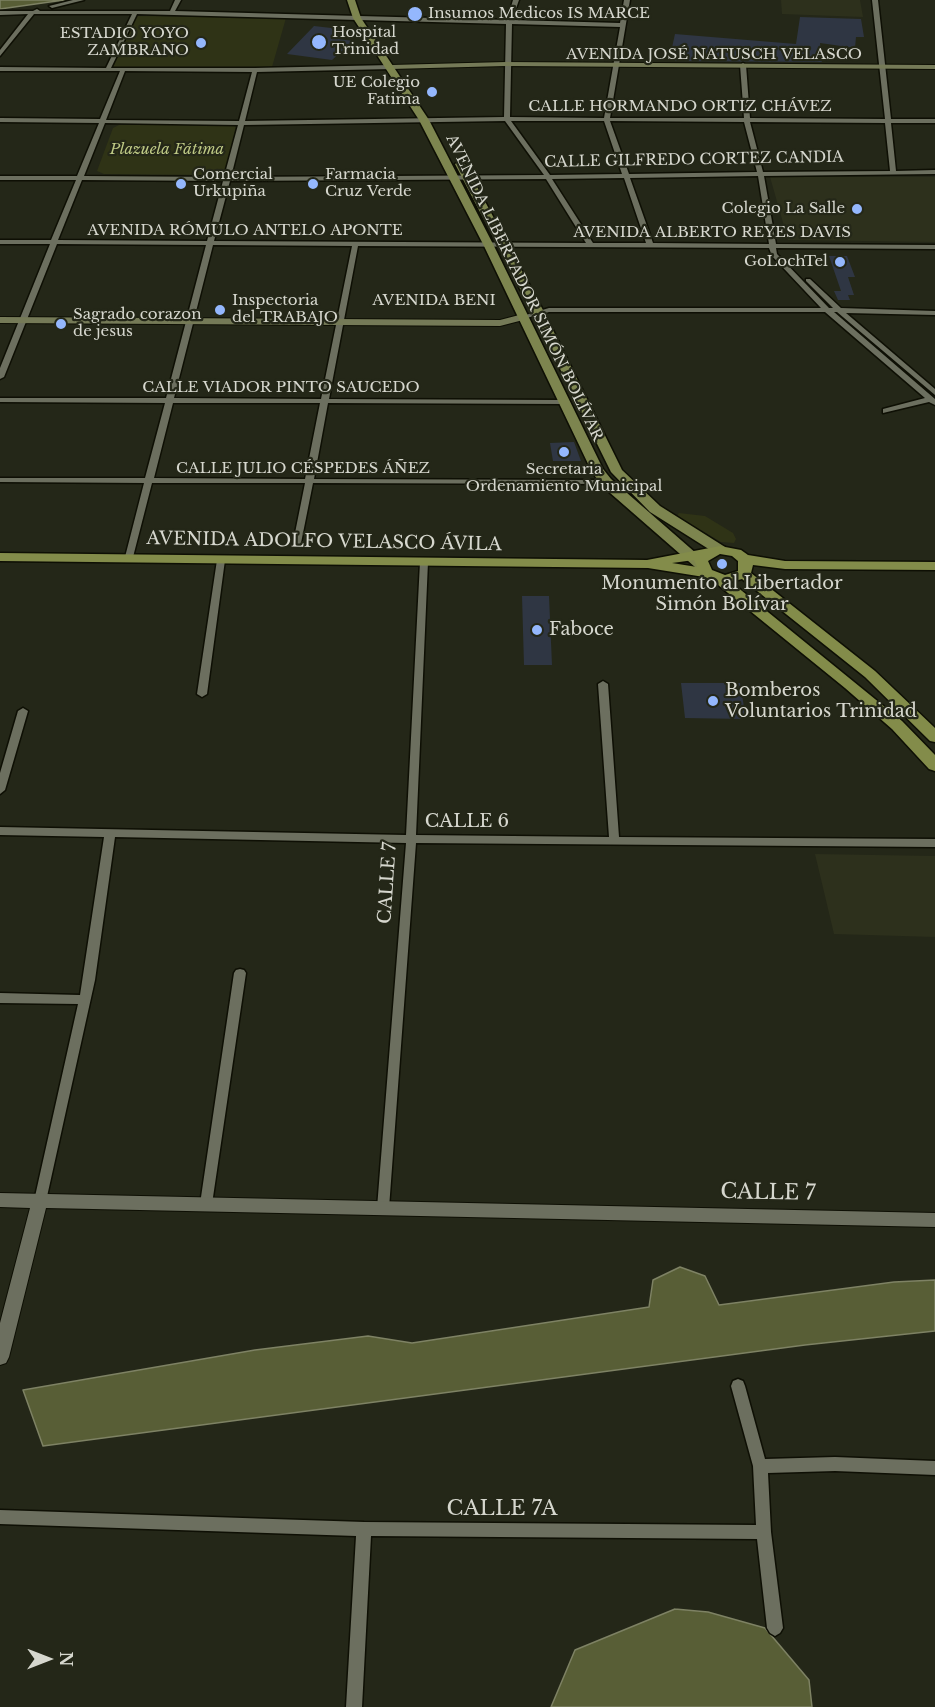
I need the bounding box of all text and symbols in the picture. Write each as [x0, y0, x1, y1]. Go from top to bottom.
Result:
marker: Insumos Medicos IS MARCE [406, 5, 424, 23]
place label: Insumos Medicos IS MARCE [428, 5, 650, 23]
place label: Hospital Trinidad [332, 24, 399, 59]
place label: ESTADIO YOYO ZAMBRANO [60, 25, 189, 60]
marker: Hospital Trinidad [310, 33, 328, 51]
marker: ESTADIO YOYO ZAMBRANO [194, 36, 208, 50]
street label: AVENIDA JOSÉ NATUSCH VELASCO [566, 46, 862, 64]
place label: UE Colegio Fatima [333, 74, 420, 109]
marker: UE Colegio Fatima [425, 85, 439, 99]
street label: CALLE HORMANDO ORTIZ CHÁVEZ [528, 98, 832, 116]
street label: AVENIDA LIBERTADOR SIMÓN BOLÍVAR [442, 132, 606, 444]
park label: Plazuela Fátima [110, 141, 224, 159]
street label: CALLE GILFREDO CORTEZ CANDIA [544, 148, 844, 172]
place label: Comercial Urkupiña [193, 166, 273, 201]
place label: Farmacia Cruz Verde [325, 166, 412, 201]
marker: Comercial Urkupiña [174, 177, 188, 191]
marker: Farmacia Cruz Verde [306, 177, 320, 191]
place label: Colegio La Salle [722, 200, 845, 218]
marker: Colegio La Salle [850, 202, 864, 216]
street label: AVENIDA RÓMULO ANTELO APONTE [87, 222, 403, 240]
street label: AVENIDA ALBERTO REYES DAVIS [573, 224, 851, 242]
place label: GoLochTel [744, 253, 828, 271]
marker: GoLochTel [833, 255, 847, 269]
place label: Inspectoria del TRABAJO [232, 292, 338, 327]
street label: AVENIDA BENI [372, 292, 496, 310]
marker: Inspectoria del TRABAJO [213, 303, 227, 317]
place label: Sagrado corazon de jesus [73, 306, 201, 341]
marker: Sagrado corazon de jesus [54, 317, 68, 331]
street label: CALLE VIADOR PINTO SAUCEDO [142, 379, 420, 397]
marker: Secretaria Ordenamiento Municipal [557, 445, 571, 459]
street label: CALLE JULIO CÉSPEDES ÁÑEZ [176, 460, 430, 478]
place label: Secretaria Ordenamiento Municipal [466, 461, 662, 496]
street label: AVENIDA ADOLFO VELASCO ÁVILA [146, 528, 502, 556]
marker: Monumento al Libertador Simón Bolívar [715, 557, 729, 571]
place label: Monumento al Libertador Simón Bolívar [601, 573, 843, 616]
place label: Faboce [549, 619, 614, 641]
marker: Faboce [530, 623, 544, 637]
place label: Bomberos Voluntarios Trinidad [725, 680, 917, 722]
marker: Bomberos Voluntarios Trinidad [706, 694, 720, 708]
street label: CALLE 6 [425, 811, 509, 833]
street label: CALLE 7 [374, 841, 402, 925]
street label: CALLE 7 [720, 1180, 816, 1206]
street label: CALLE 7A [447, 1496, 557, 1522]
north arrow [18, 1629, 78, 1689]
text: N [56, 1651, 76, 1667]

